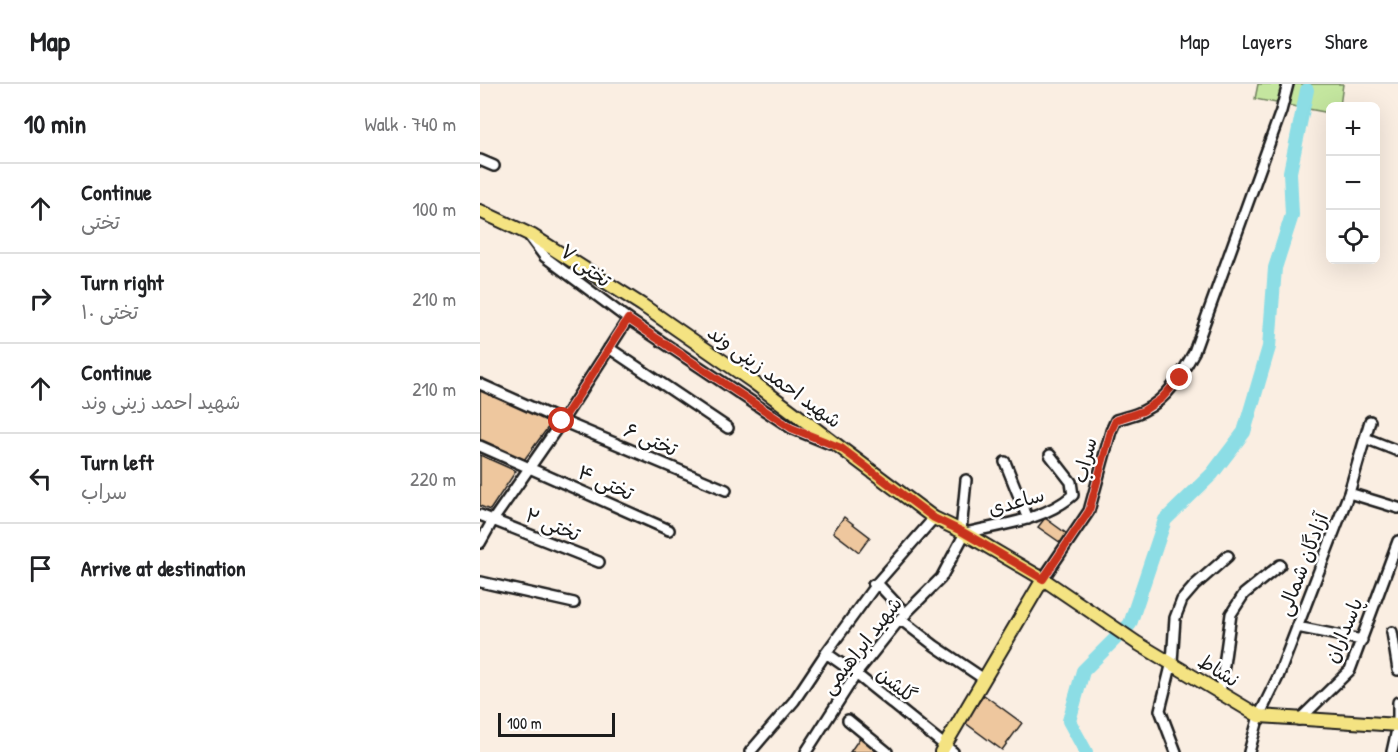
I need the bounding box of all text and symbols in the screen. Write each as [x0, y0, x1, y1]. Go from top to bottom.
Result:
text: Map [30, 22, 70, 60]
text: Map [1180, 27, 1209, 56]
text: Layers [1242, 27, 1292, 56]
text: Share [1325, 27, 1368, 56]
map controls [1326, 102, 1380, 264]
button: + [1326, 102, 1380, 156]
text: 10 min [24, 106, 86, 141]
text: Walk · 740 m [364, 110, 456, 137]
button: − [1326, 156, 1380, 210]
text: Continue [81, 177, 152, 207]
icon: ahead [24, 192, 57, 225]
text: 100 m [413, 195, 456, 222]
text: تختی [81, 208, 120, 235]
button: locate [1326, 210, 1380, 264]
street label: تختی ۷ [555, 237, 617, 293]
text: Turn right [81, 267, 164, 297]
icon: right [24, 282, 57, 315]
text: 210 m [412, 285, 456, 312]
text: تختی ۱۰ [81, 298, 138, 325]
street label: شهید احمد زینی وند [703, 318, 847, 434]
text: Continue [81, 357, 152, 387]
route end [1166, 364, 1192, 390]
icon: ahead [24, 372, 57, 405]
text: 210 m [412, 375, 456, 402]
text: شهید احمد زینی وند [81, 388, 240, 415]
route start [548, 407, 574, 433]
street label: تختی ۶ [620, 416, 682, 462]
street label: سراب [1065, 434, 1103, 486]
text: Turn left [81, 447, 154, 477]
street label: تختی ۴ [574, 458, 638, 506]
icon: left [24, 462, 57, 495]
text: 220 m [410, 465, 456, 492]
text: سراب [81, 478, 127, 505]
street label: ساعدی [985, 480, 1047, 522]
street label: تختی ۲ [522, 501, 585, 547]
street label: آزادگان شمالی [1270, 508, 1334, 619]
icon: arrive [24, 552, 57, 585]
text: Arrive at destination [81, 553, 246, 583]
street label: شهید ابراهیمی [814, 591, 908, 699]
street label: پاسداران [1317, 593, 1369, 667]
street label: نشاط [1193, 647, 1245, 693]
street label: گلشن [871, 659, 923, 709]
scale bar [498, 710, 615, 738]
text: 100 m [507, 712, 542, 734]

